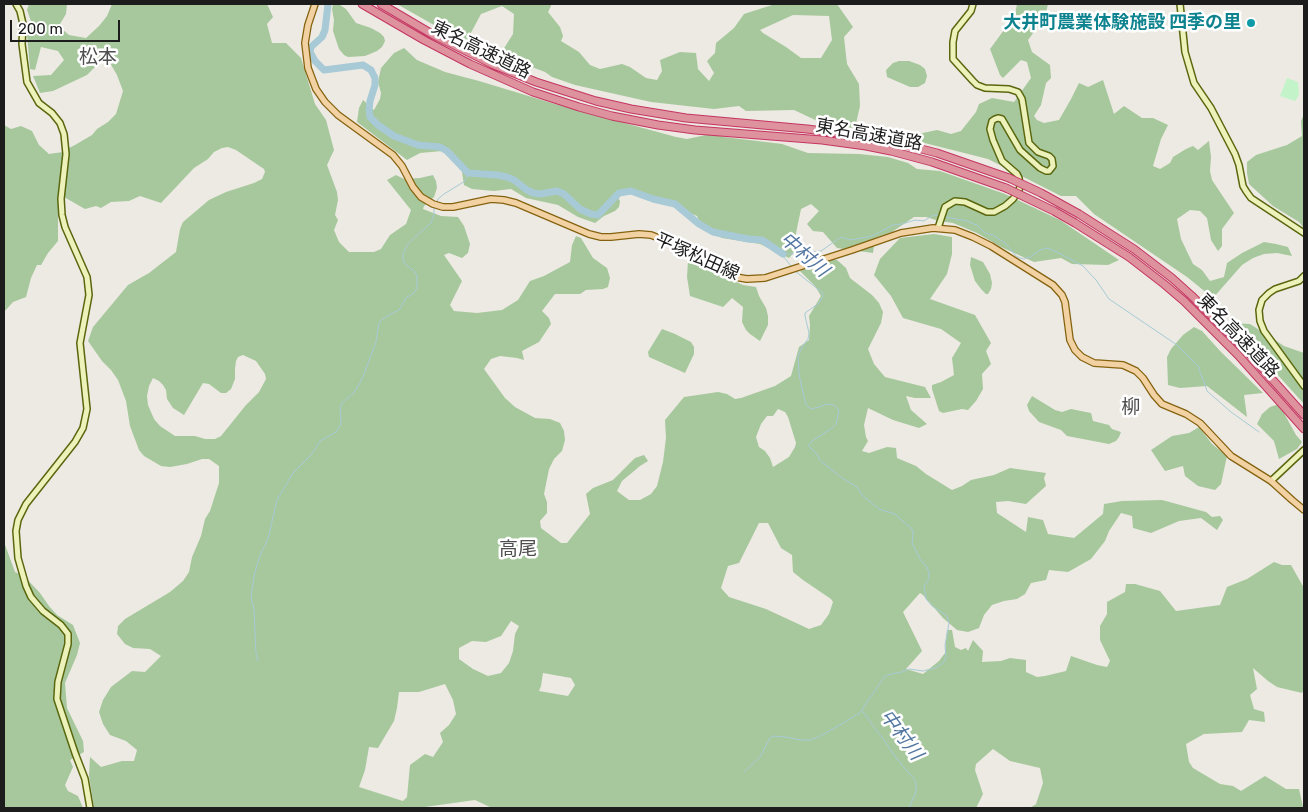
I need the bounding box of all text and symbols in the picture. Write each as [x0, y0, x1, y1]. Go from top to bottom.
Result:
scale bar [12, 10, 122, 42]
place label: 大井町農業体験施設 四季の里 [1003, 12, 1241, 34]
street label: 東名高速道路 [428, 17, 534, 83]
marker: 大井町農業体験施設 四季の里 [1245, 17, 1257, 29]
text: 200 m [18, 20, 63, 38]
district label: 松本 [79, 47, 117, 69]
street label: 東名高速道路 [814, 115, 924, 155]
water label: 中村川 [775, 228, 833, 282]
street label: 平塚松田線 [651, 229, 743, 285]
street label: 東名高速道路 [1193, 290, 1283, 382]
district label: 柳 [1122, 397, 1140, 419]
district label: 高尾 [499, 539, 537, 561]
water label: 中村川 [875, 705, 927, 765]

